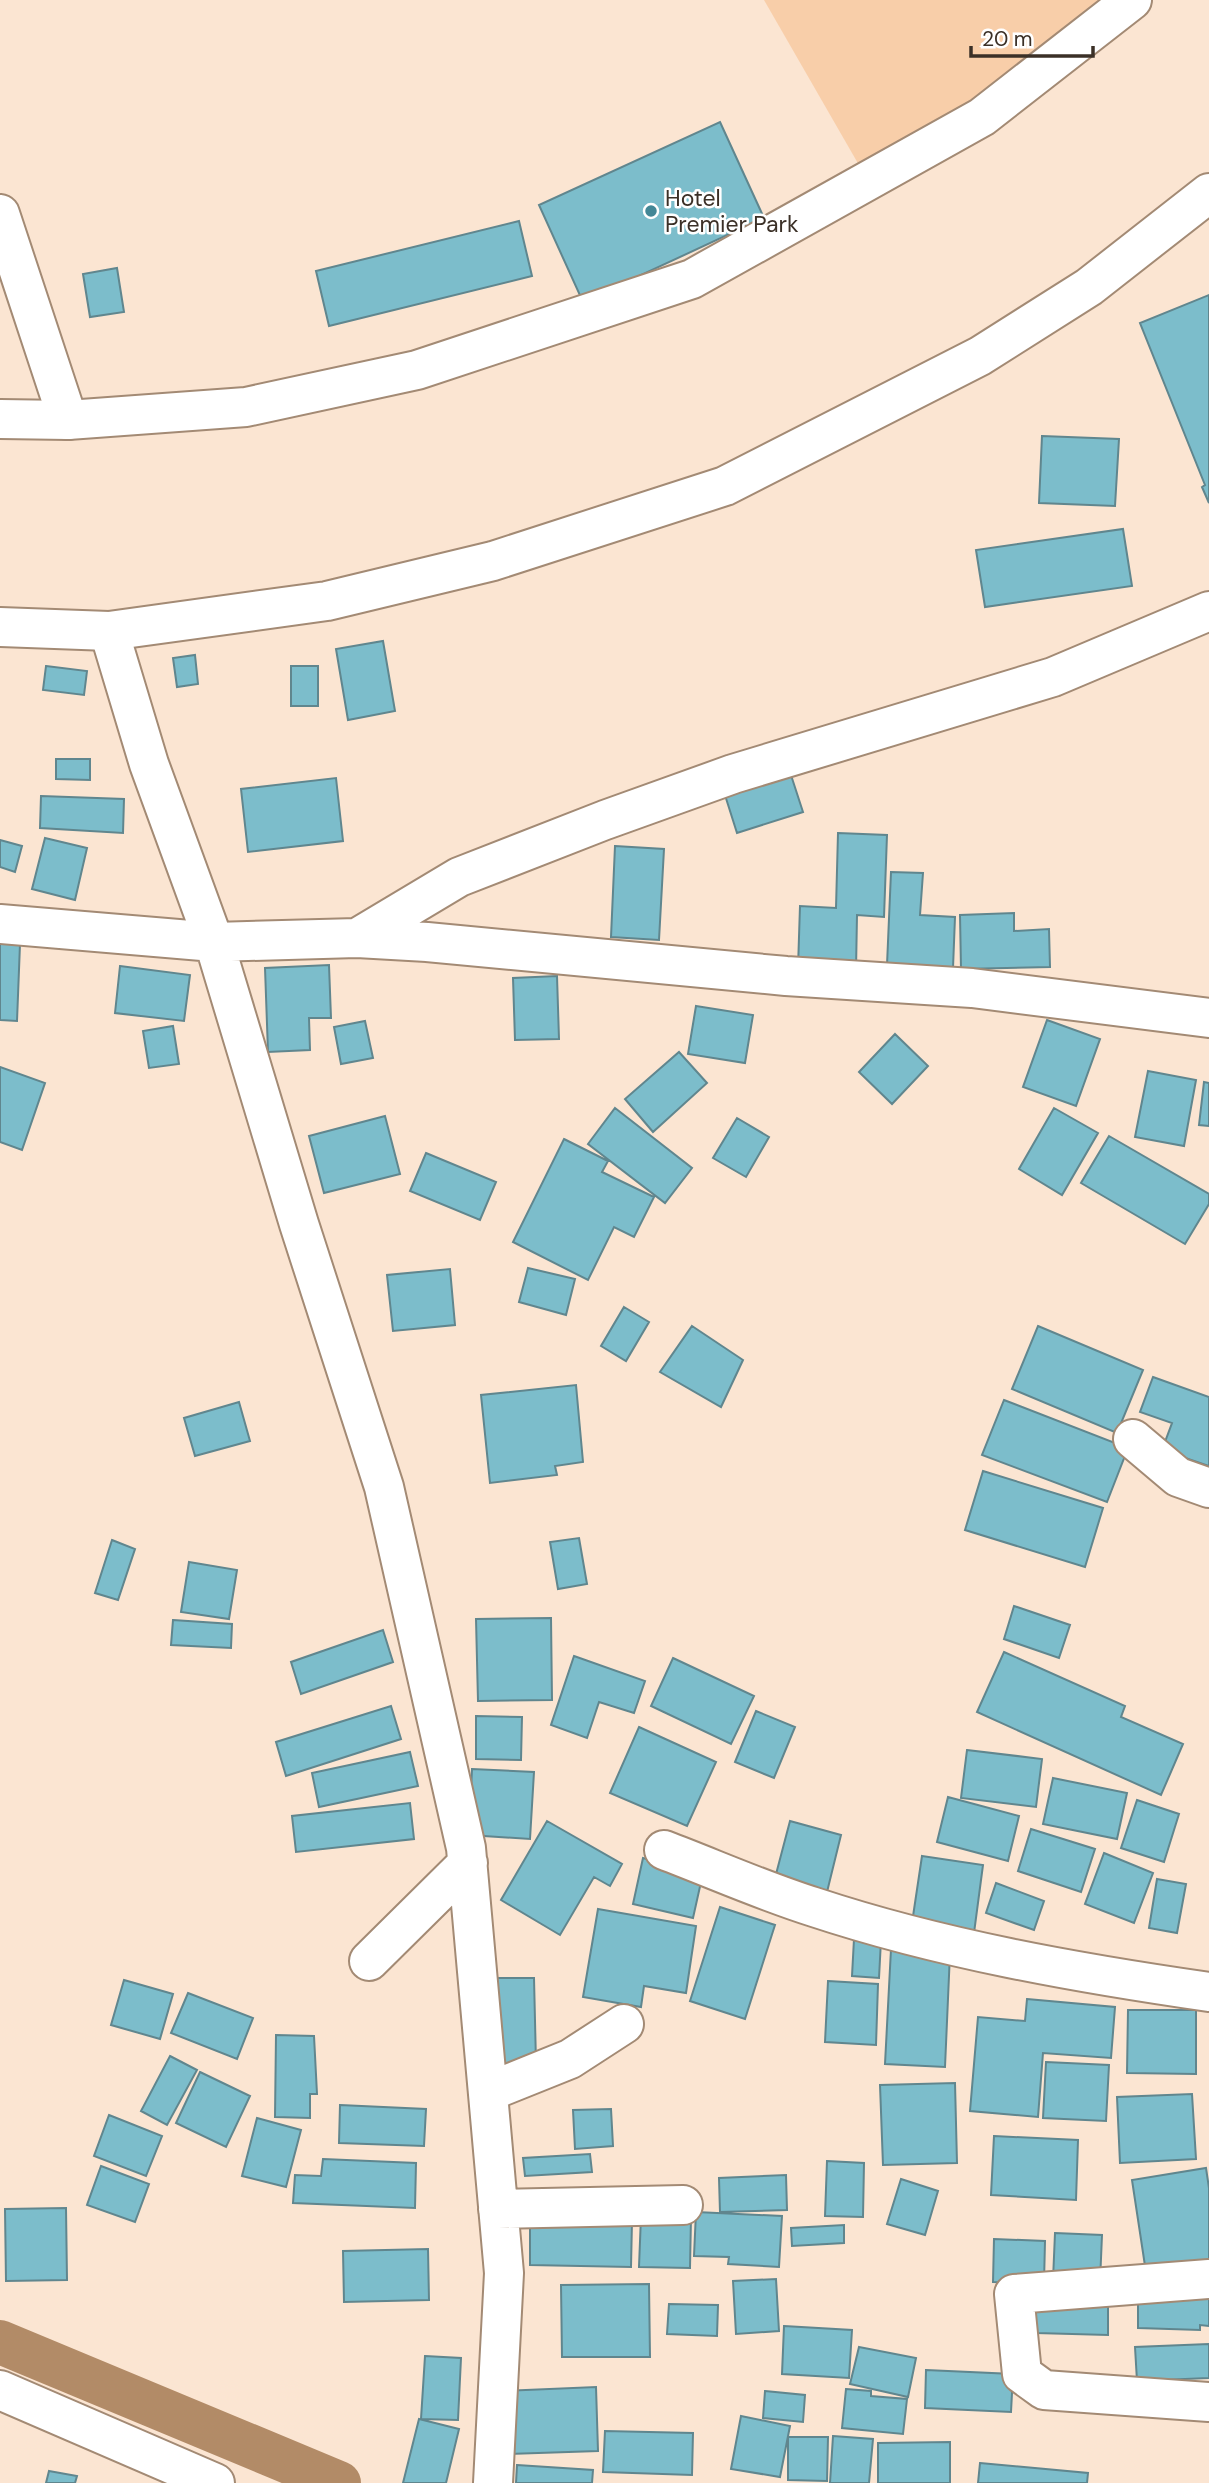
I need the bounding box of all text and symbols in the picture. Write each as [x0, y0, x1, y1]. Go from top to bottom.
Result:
scale bar [971, 14, 1094, 58]
text: 20 m [982, 25, 1033, 53]
place label: Hotel Premier Park [665, 183, 799, 239]
marker: Hotel Premier Park [643, 203, 659, 219]

